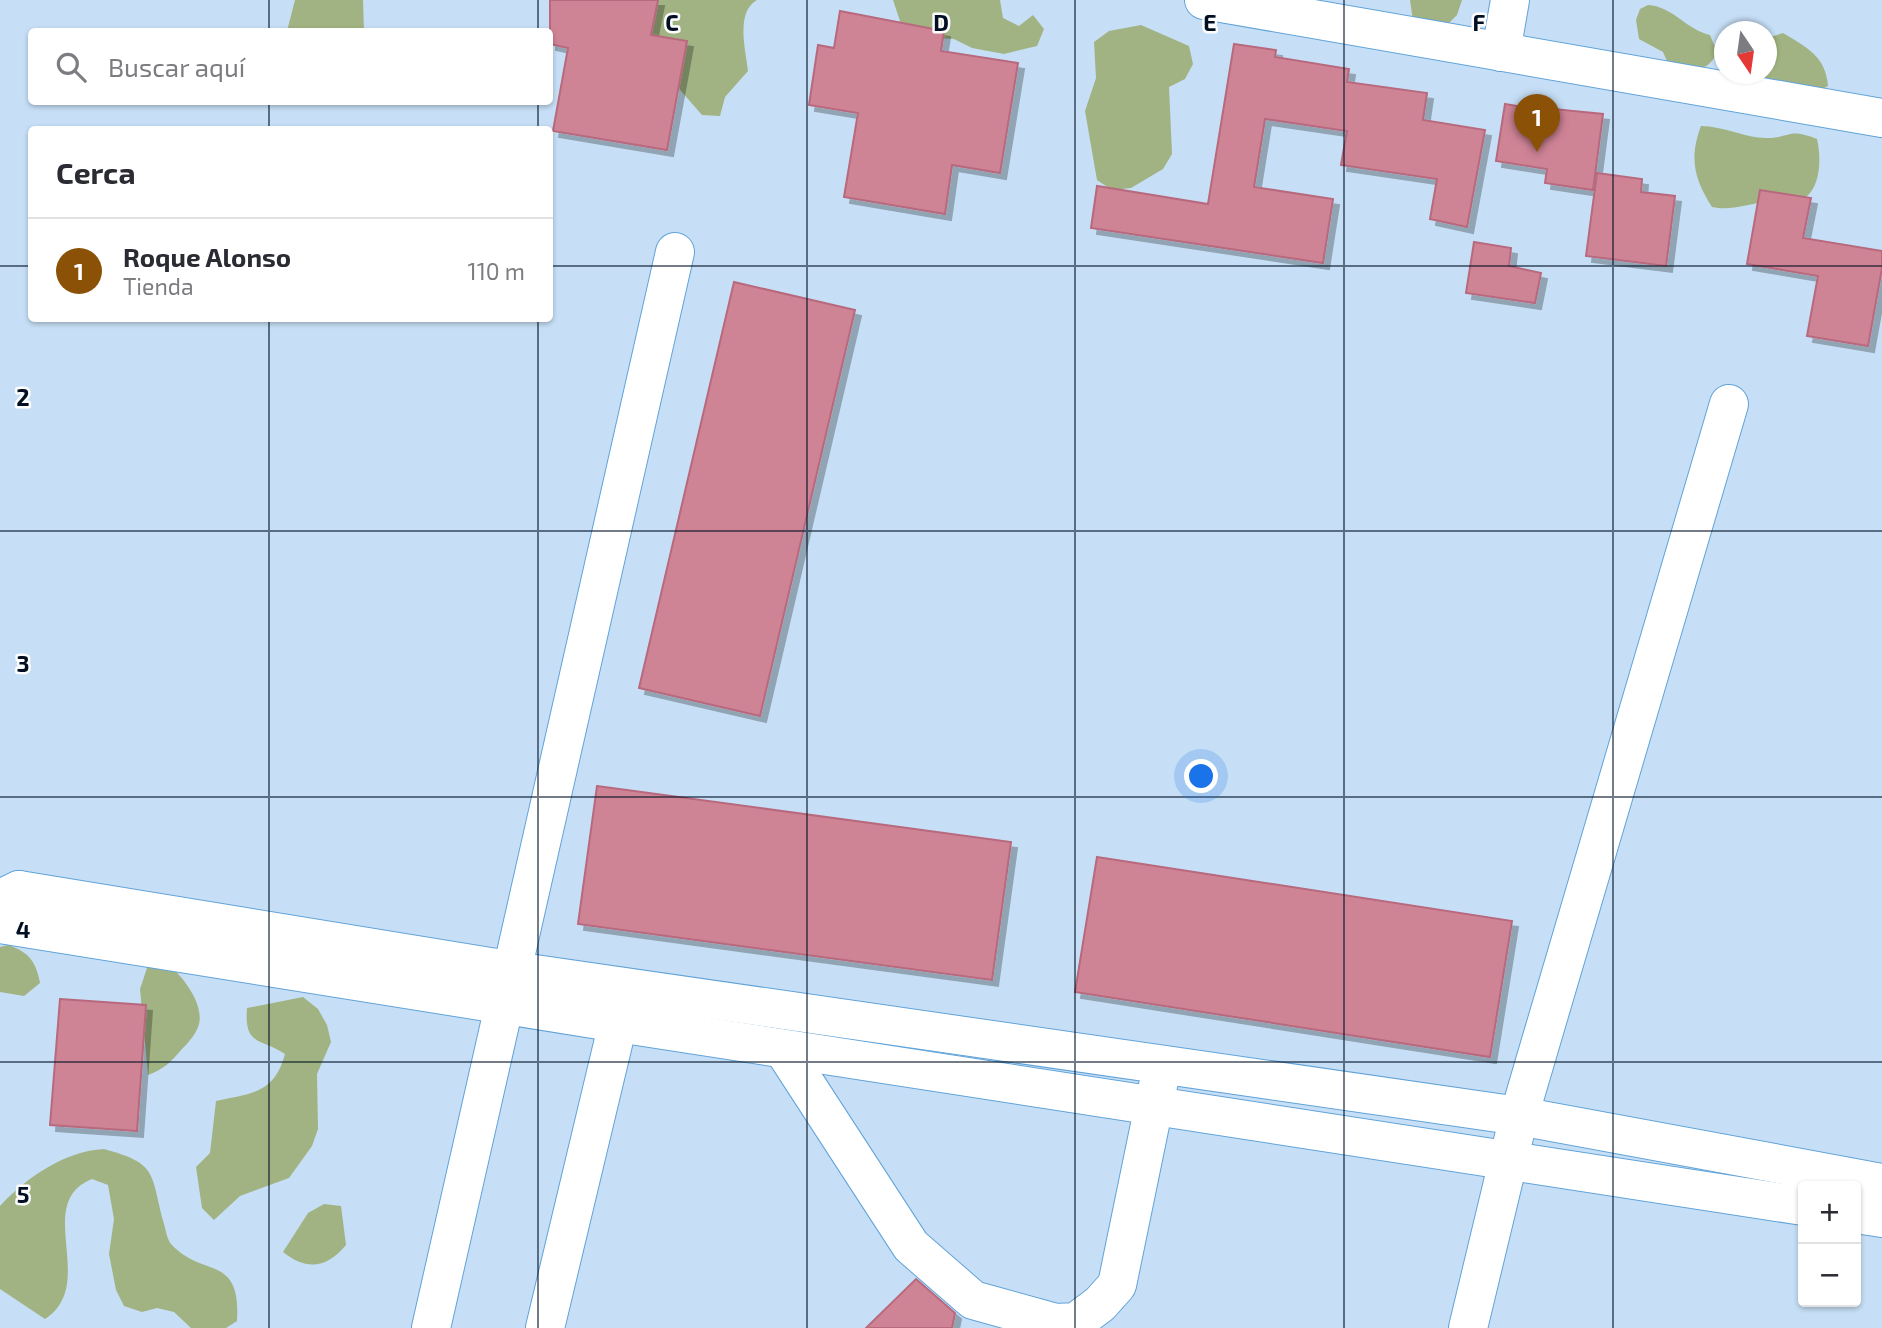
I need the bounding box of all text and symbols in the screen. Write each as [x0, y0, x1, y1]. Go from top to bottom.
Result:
text: C [665, 8, 679, 36]
text: D [933, 8, 949, 36]
text: E [1203, 8, 1217, 36]
text: F [1473, 8, 1486, 36]
north arrow [1714, 21, 1777, 84]
search box [28, 28, 553, 105]
icon: search [52, 48, 90, 86]
text: Buscar aquí [108, 51, 245, 82]
pin: 1 [1514, 94, 1560, 152]
text: Cerca [56, 154, 136, 190]
text: Roque Alonso [123, 241, 291, 272]
text: 1 [74, 257, 84, 285]
text: 110 m [468, 257, 525, 285]
text: Tienda [123, 272, 194, 300]
text: 2 [16, 383, 30, 411]
text: 3 [16, 649, 30, 677]
your location [1184, 759, 1218, 793]
text: 4 [16, 915, 30, 943]
text: 5 [17, 1180, 29, 1208]
map controls [1798, 1181, 1861, 1307]
button: + [1798, 1181, 1861, 1244]
button: − [1798, 1244, 1861, 1307]

